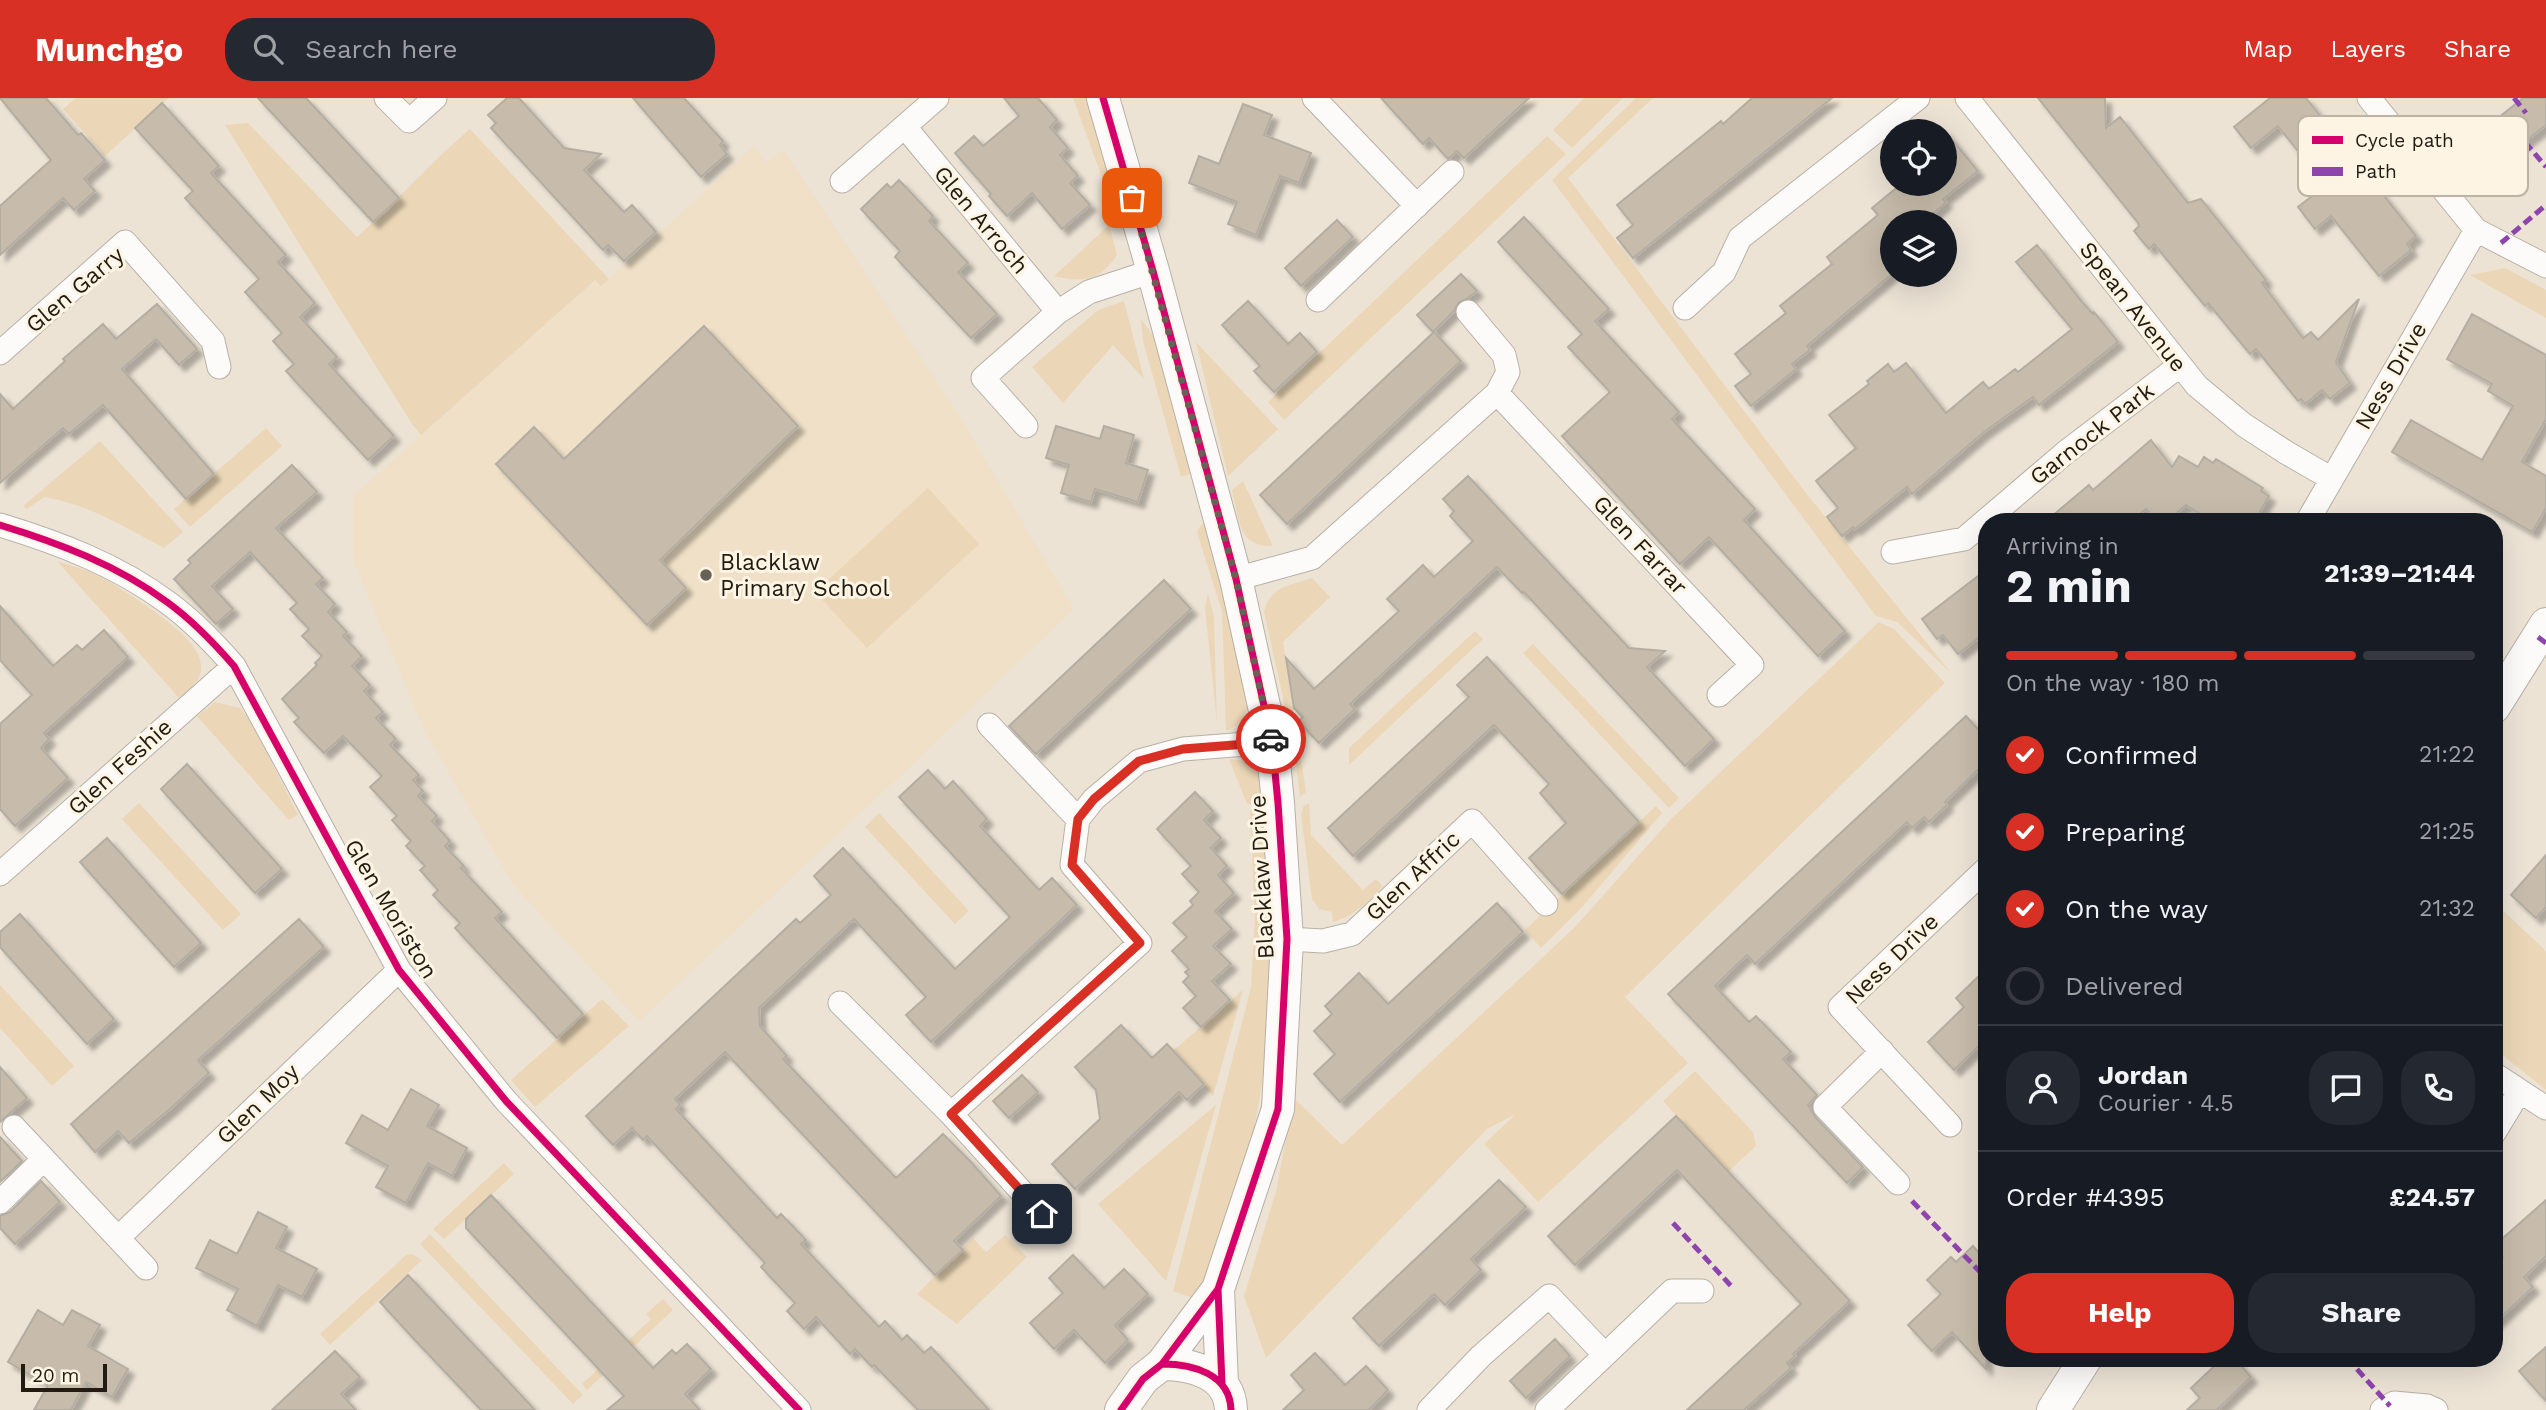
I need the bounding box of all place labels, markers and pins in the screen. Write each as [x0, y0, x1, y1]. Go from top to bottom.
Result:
pin [1102, 168, 1162, 228]
place label: Blacklaw Primary School [720, 549, 890, 602]
marker: Blacklaw Primary School [698, 567, 714, 583]
pin [1012, 1184, 1072, 1244]

